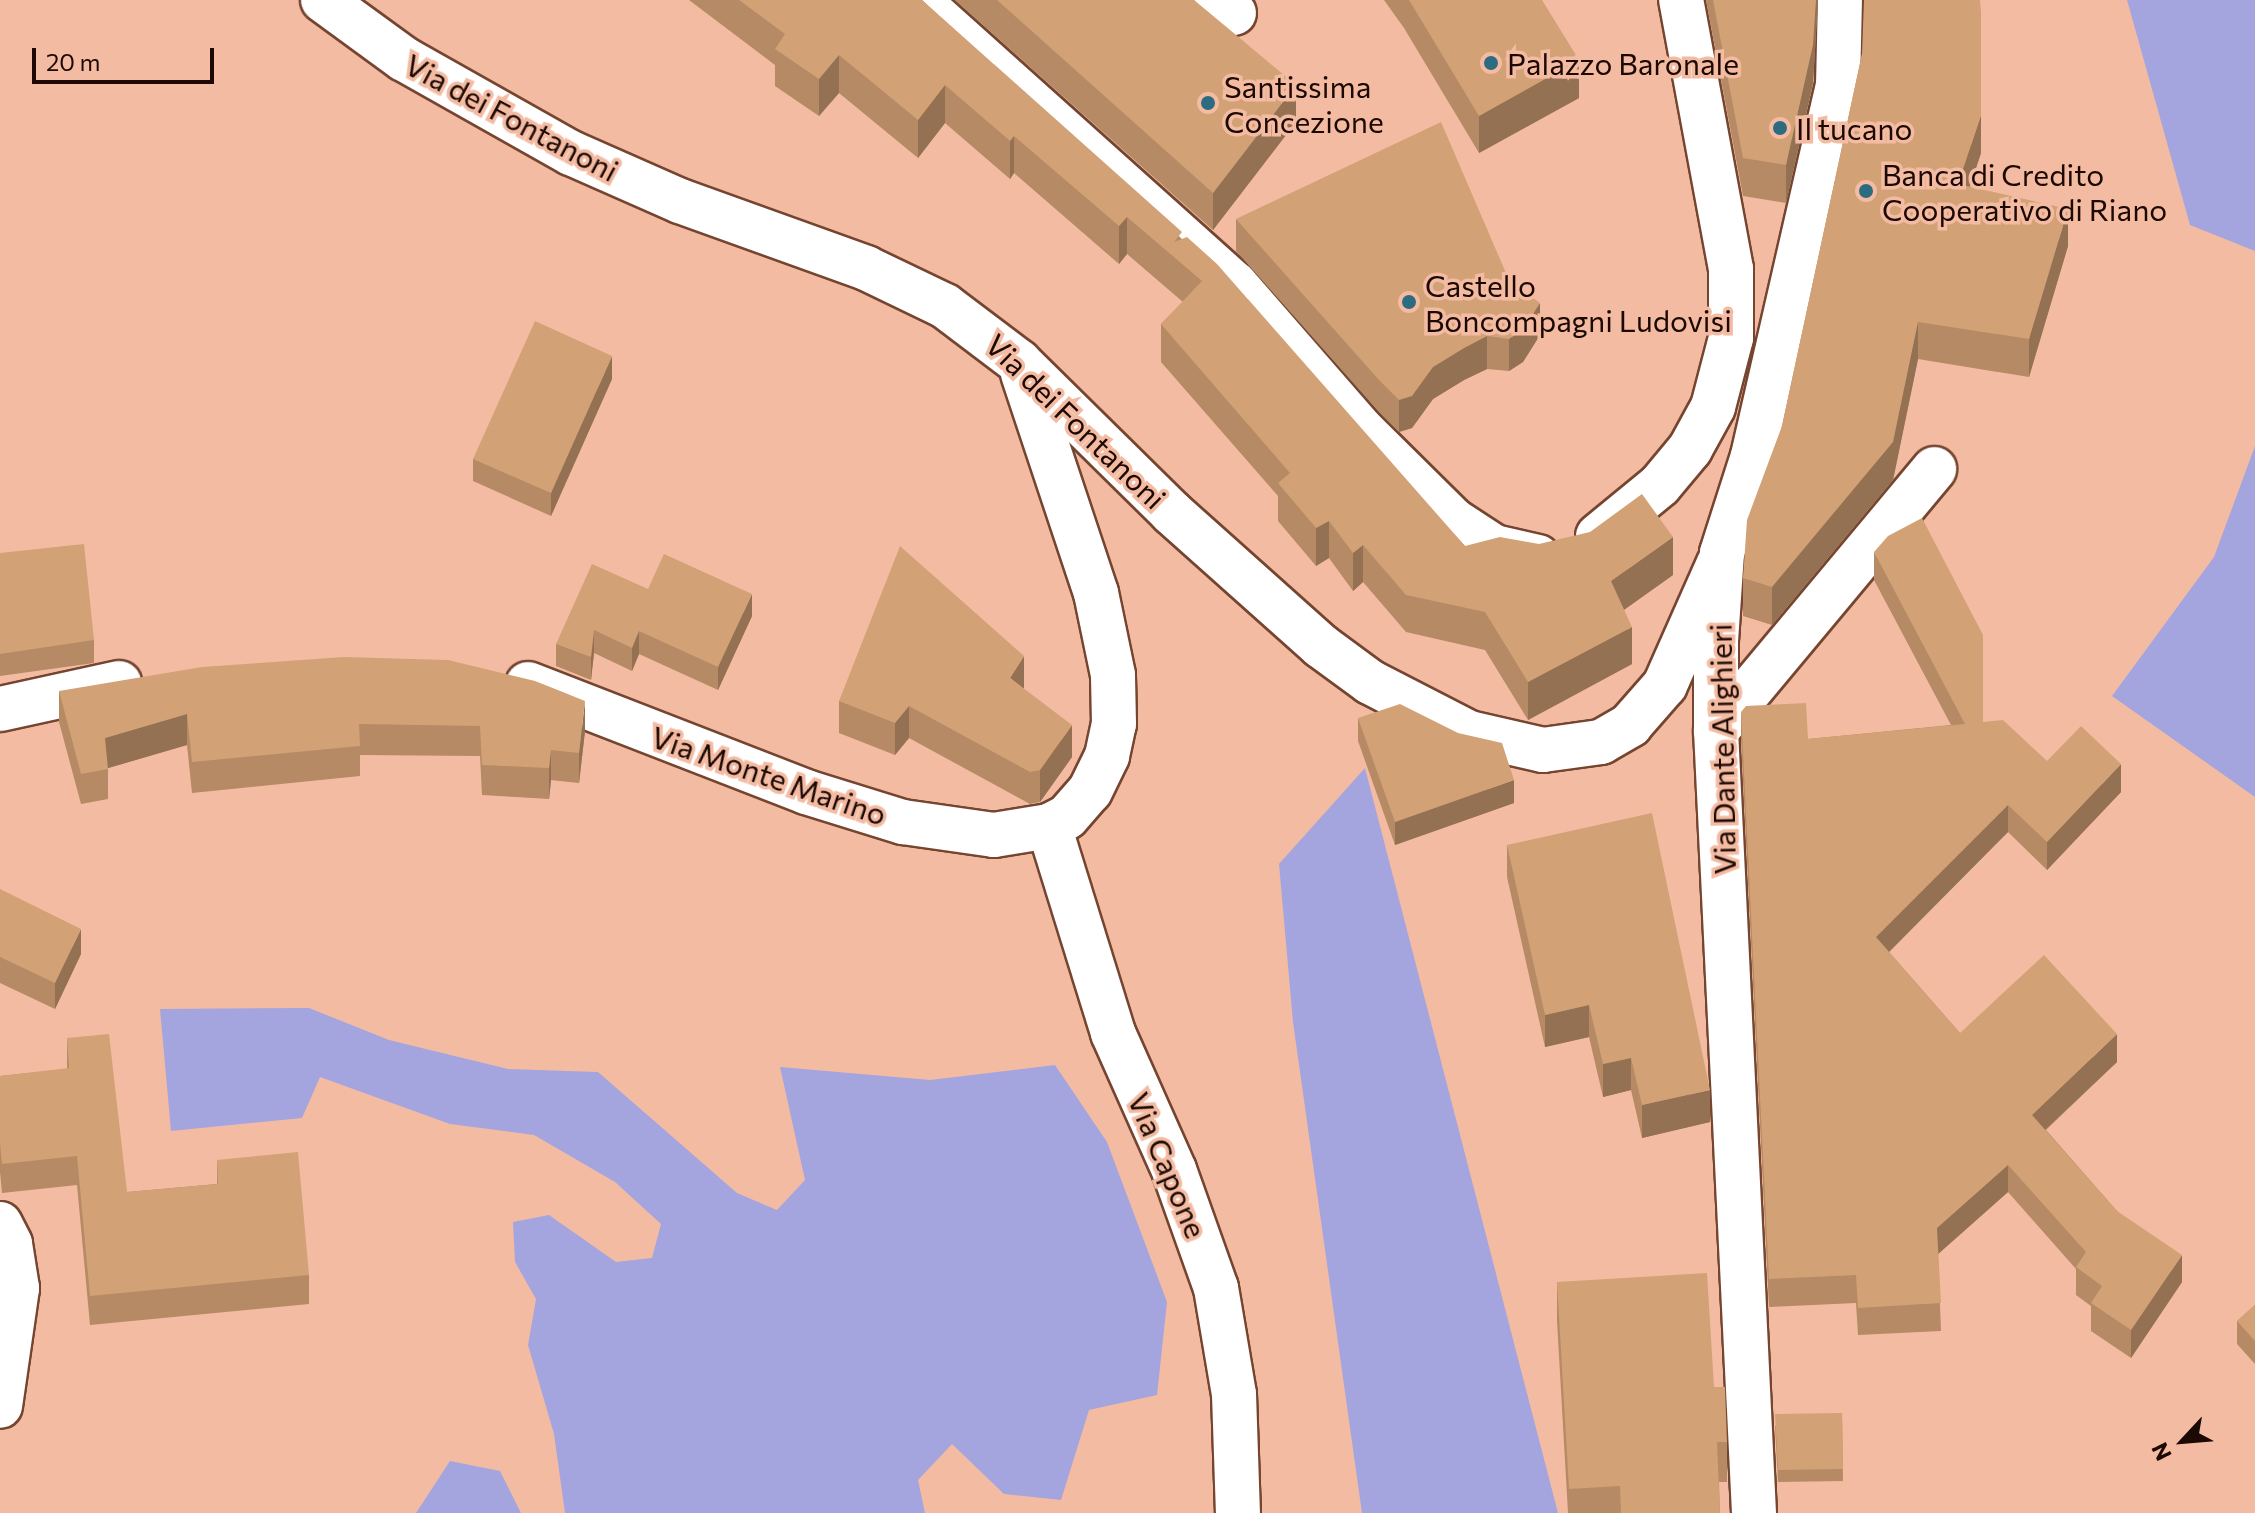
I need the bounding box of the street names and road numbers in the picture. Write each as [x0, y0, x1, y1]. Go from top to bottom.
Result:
street label: Via dei Fontanoni [399, 46, 625, 188]
street label: Via dei Fontanoni [979, 326, 1173, 516]
street label: Via Dante Alighieri [1702, 623, 1742, 875]
street label: Via Monte Marino [647, 718, 891, 832]
street label: Via Capone [1121, 1087, 1215, 1243]

